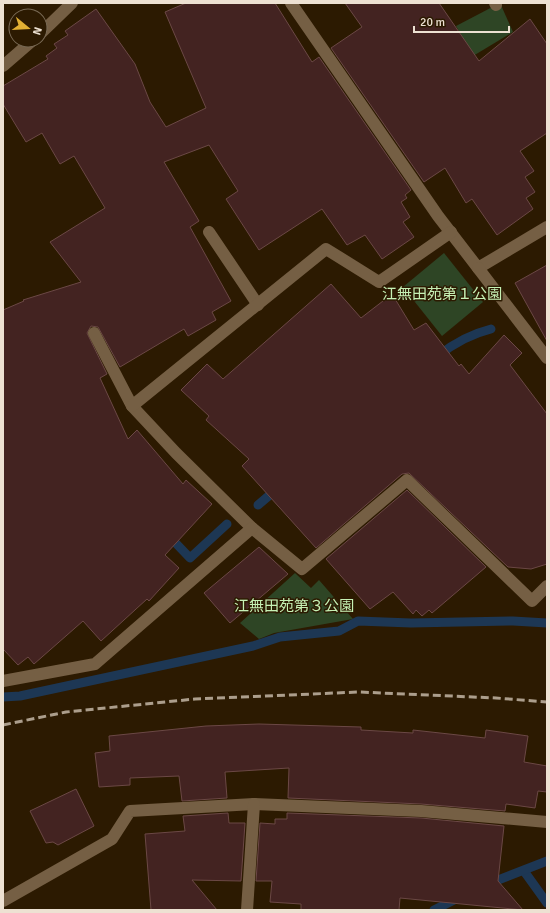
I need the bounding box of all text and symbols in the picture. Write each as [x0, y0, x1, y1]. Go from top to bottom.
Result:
north arrow [8, 8, 48, 48]
scale bar [414, 8, 509, 34]
text: 20 m [420, 15, 445, 30]
text: N [30, 25, 44, 37]
park label: 江無田苑第１公園 [382, 285, 502, 303]
park label: 江無田苑第３公園 [234, 597, 354, 615]

